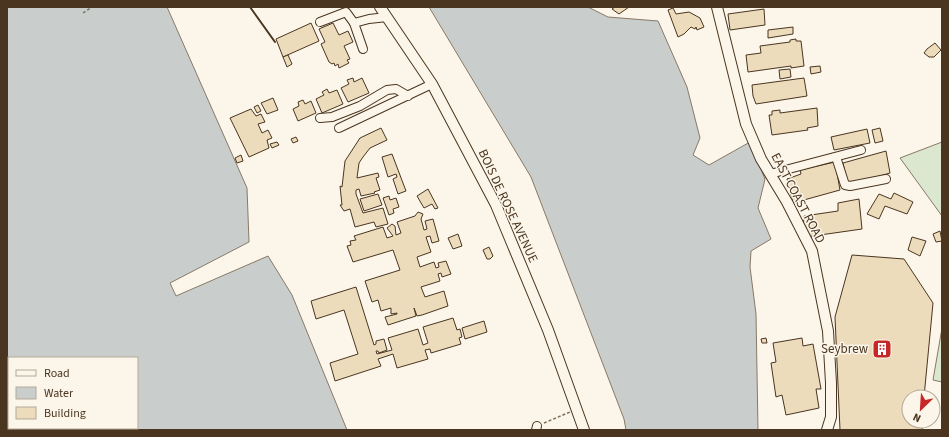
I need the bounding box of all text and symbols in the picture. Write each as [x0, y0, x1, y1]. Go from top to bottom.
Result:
street label: BOIS DE ROSE AVENUE [474, 146, 542, 266]
street label: EAST COAST ROAD [767, 150, 829, 246]
building icon: Seybrew [871, 338, 893, 360]
place label: Seybrew [821, 340, 869, 358]
legend [8, 357, 138, 429]
text: Road [44, 365, 70, 382]
text: Water [44, 385, 74, 402]
north arrow [901, 389, 941, 429]
text: Building [44, 405, 86, 422]
text: N [910, 409, 923, 426]

